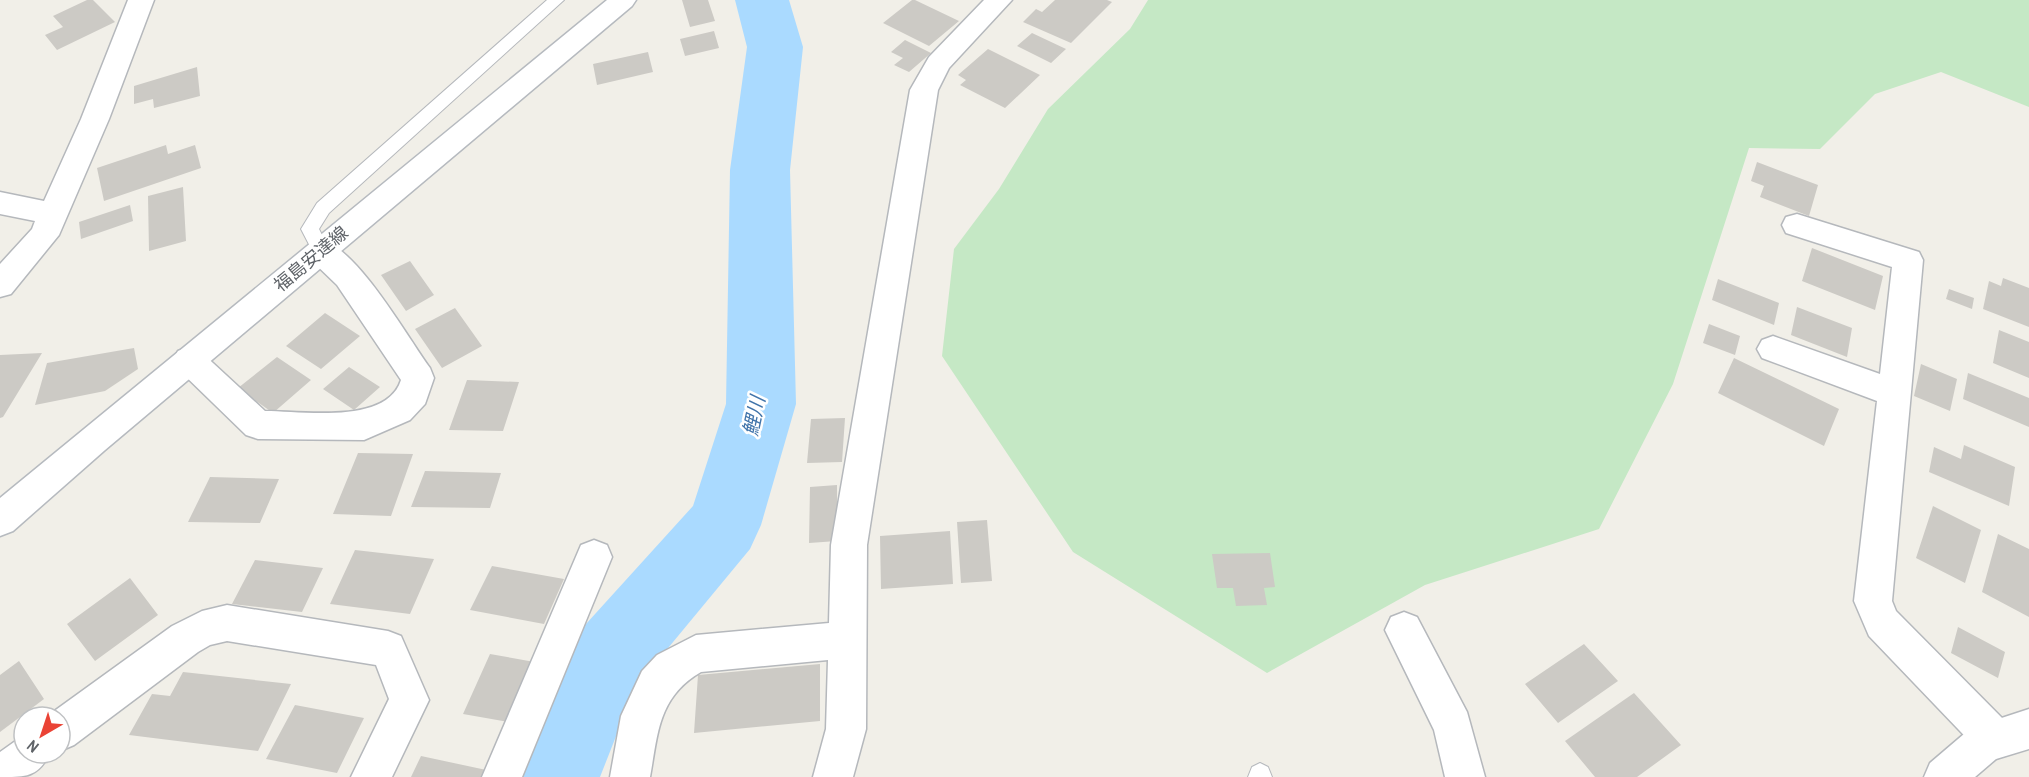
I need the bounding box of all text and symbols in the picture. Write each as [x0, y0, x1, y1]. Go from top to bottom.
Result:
street label: 福島安達線 [268, 220, 353, 297]
water label: 鯉川 [736, 392, 771, 438]
north arrow [12, 705, 72, 765]
text: N [22, 735, 43, 758]

